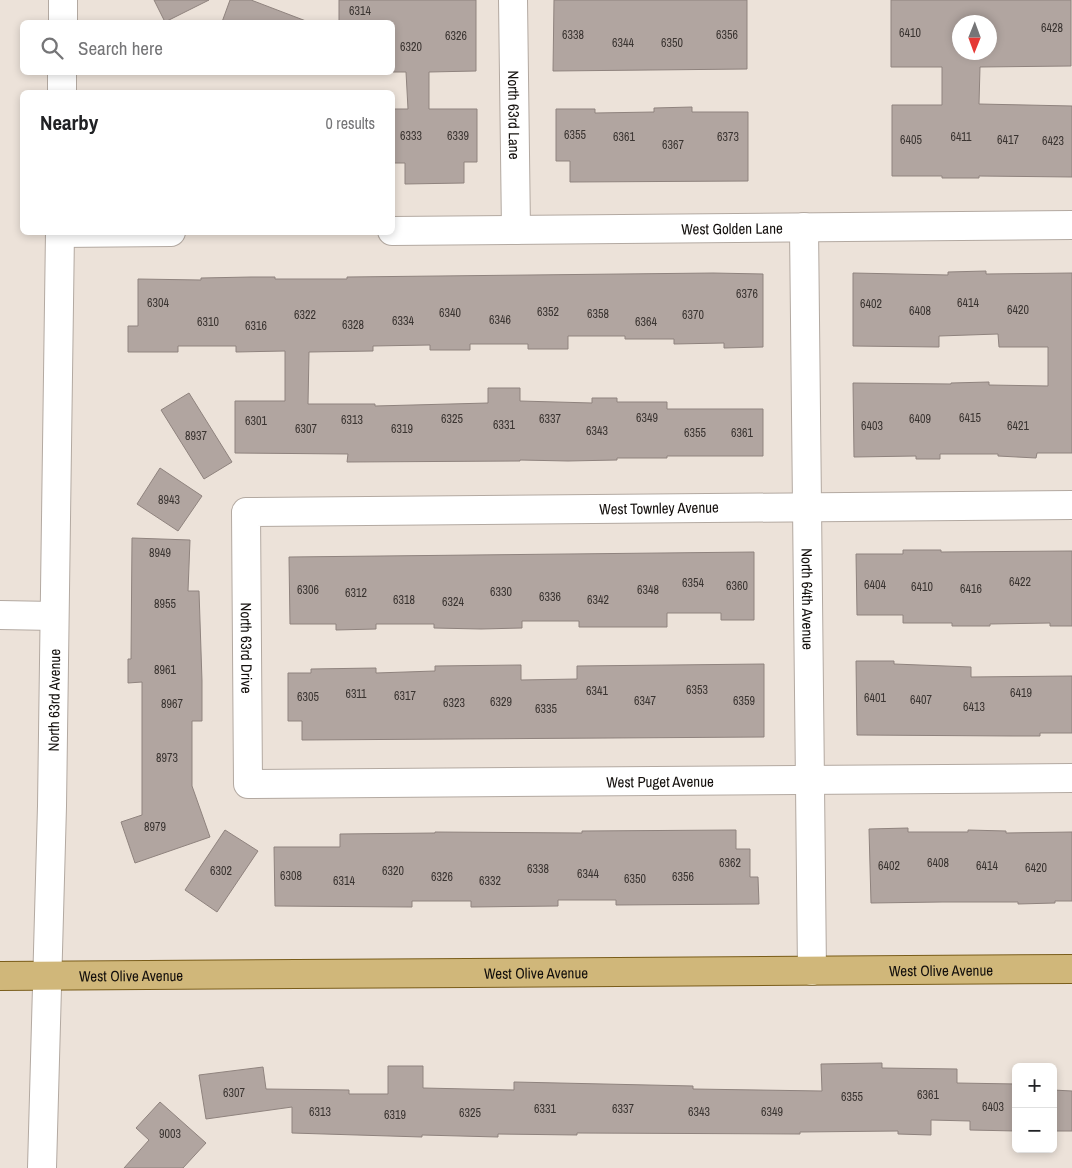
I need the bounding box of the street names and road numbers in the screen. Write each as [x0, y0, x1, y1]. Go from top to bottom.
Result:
street label: North 63rd Lane [503, 70, 526, 160]
street label: West Golden Lane [681, 217, 783, 239]
street label: West Townley Avenue [599, 496, 719, 520]
street label: North 64th Avenue [797, 548, 819, 650]
street label: North 63rd Drive [236, 602, 258, 694]
street label: North 63rd Avenue [42, 649, 65, 752]
street label: West Puget Avenue [606, 770, 714, 792]
street label: West Olive Avenue [889, 959, 993, 981]
street label: West Olive Avenue [484, 962, 588, 983]
street label: West Olive Avenue [79, 964, 183, 986]

